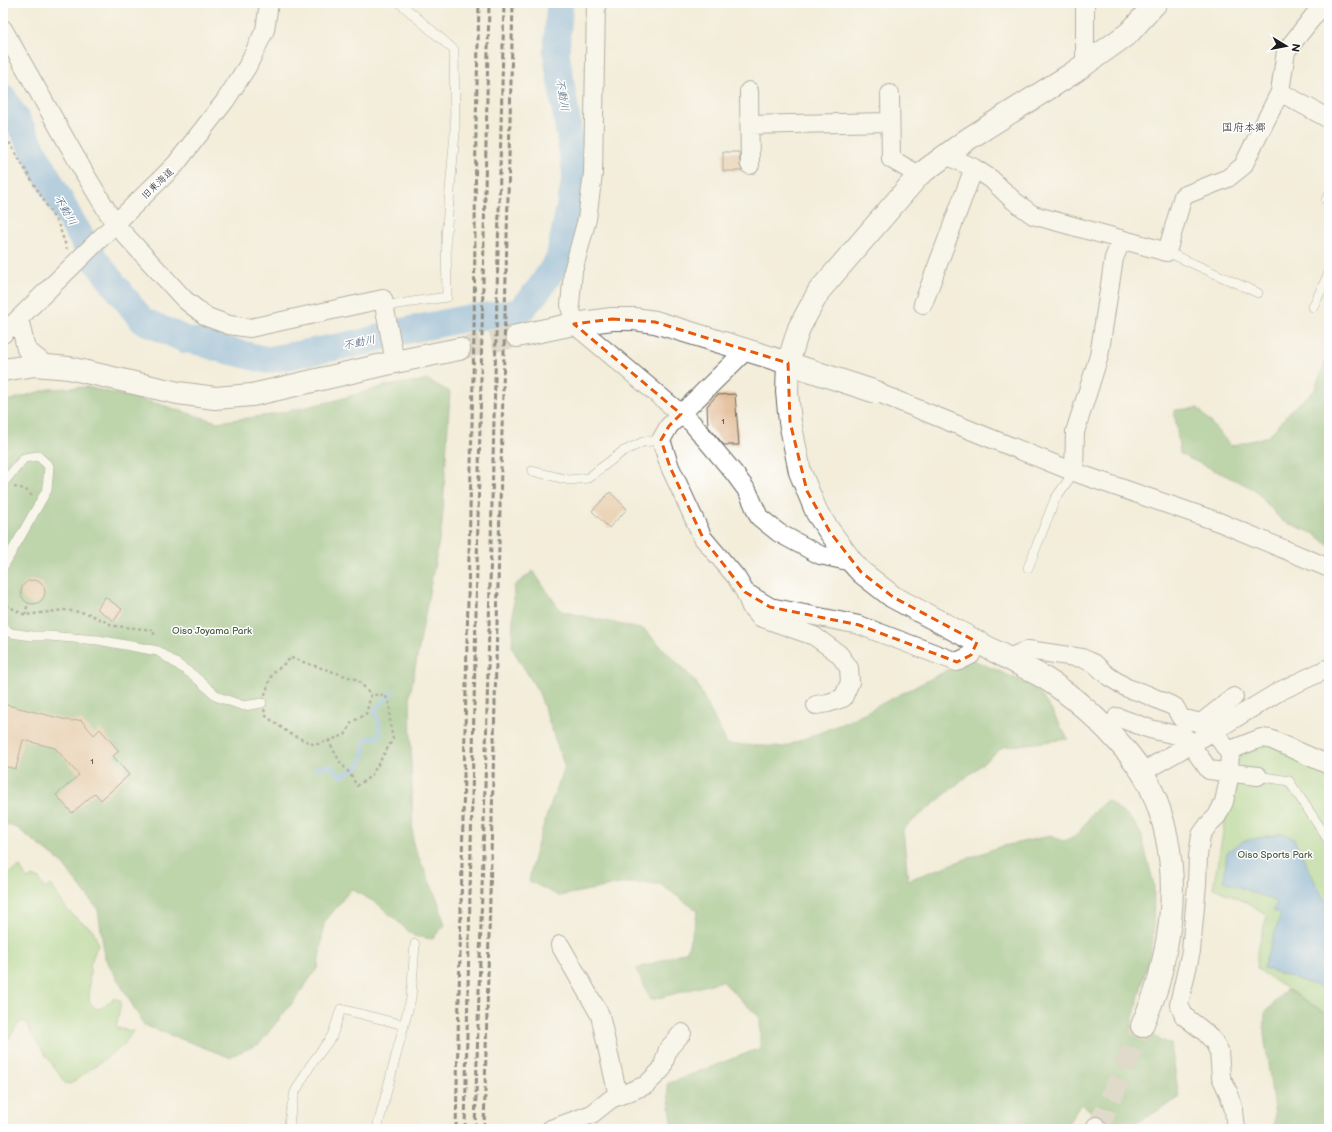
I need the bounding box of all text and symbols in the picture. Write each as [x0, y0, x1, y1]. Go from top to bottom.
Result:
north arrow [1266, 26, 1306, 66]
text: N [1288, 42, 1302, 53]
water label: 不動川 [554, 78, 572, 112]
district label: 国府本郷 [1222, 121, 1266, 134]
street label: 旧東海道 [139, 166, 176, 202]
water label: 不動川 [52, 193, 79, 228]
water label: 不動川 [342, 333, 377, 352]
house number: 1 [721, 417, 725, 426]
park label: Oiso Joyama Park [172, 625, 252, 637]
house number: 1 [90, 757, 94, 766]
park label: Oiso Sports Park [1237, 849, 1313, 861]

